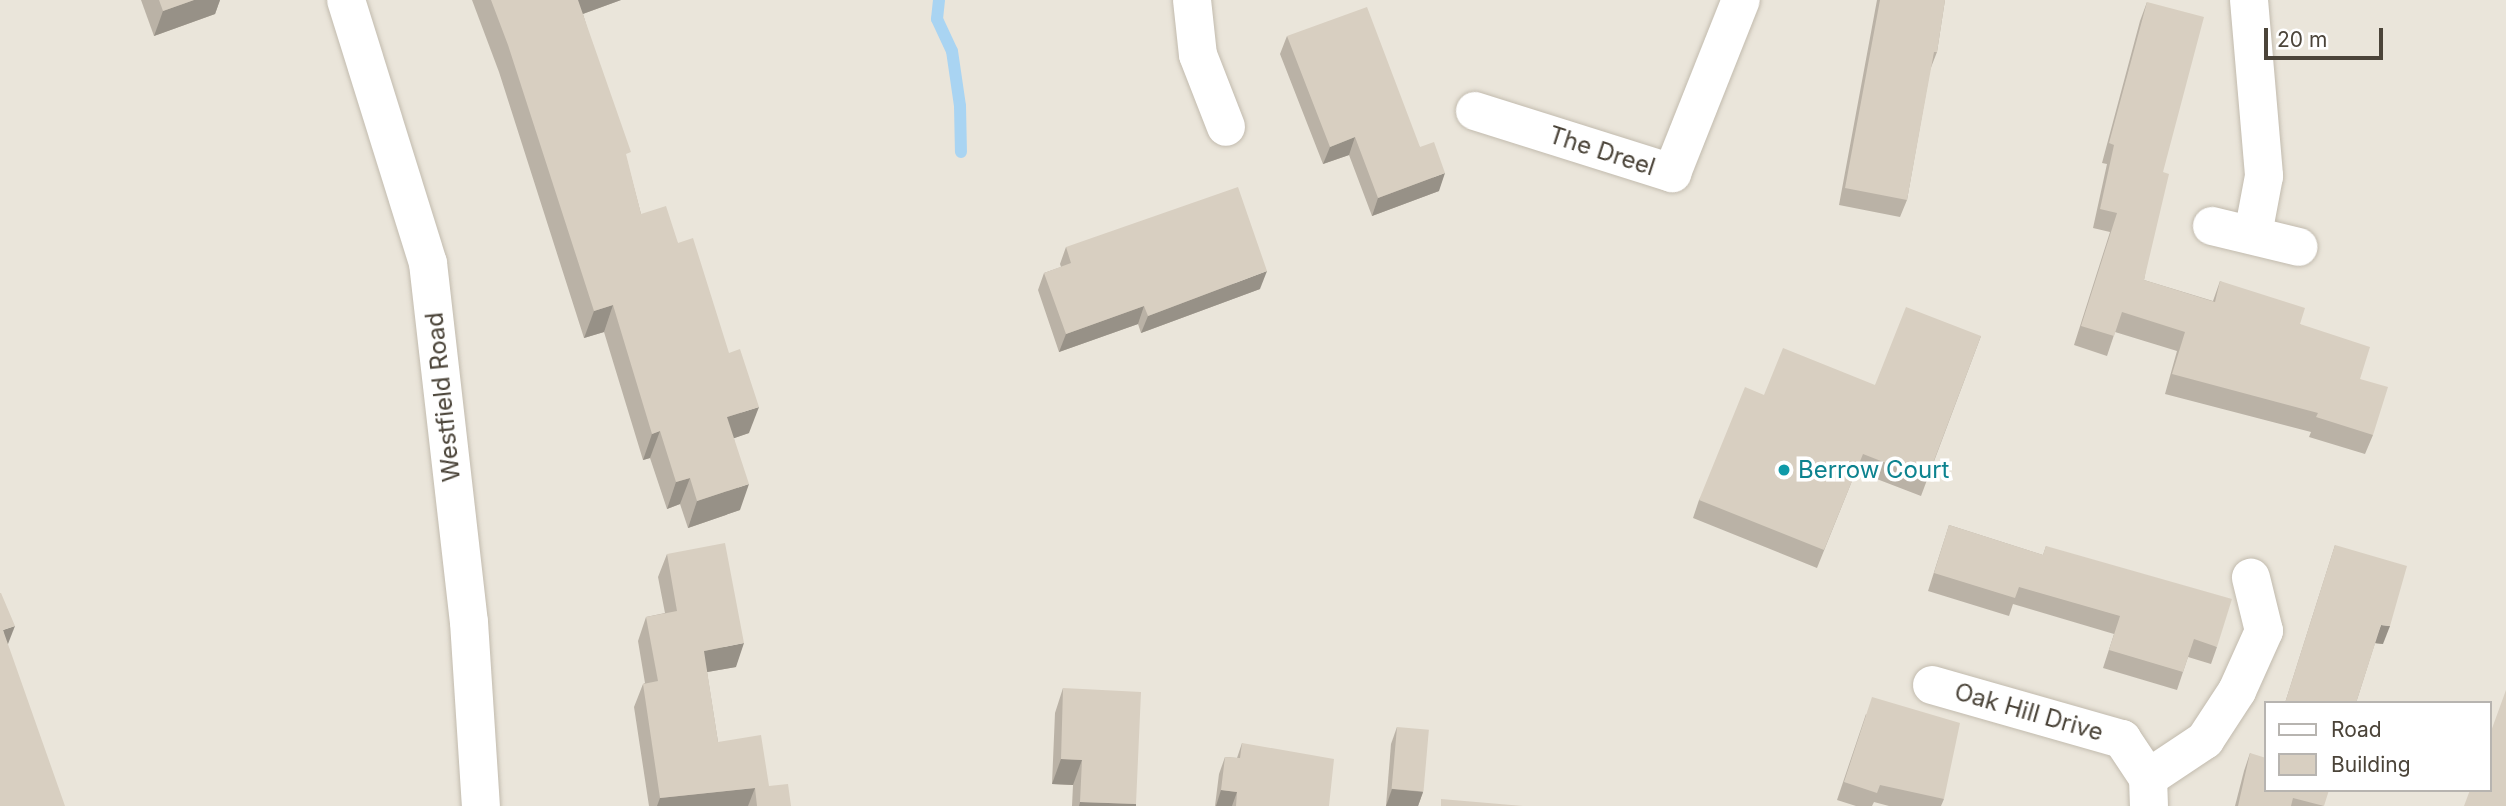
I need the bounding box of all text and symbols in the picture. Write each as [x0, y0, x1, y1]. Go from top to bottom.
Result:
scale bar [2268, 14, 2387, 58]
text: 20 m [2277, 27, 2327, 52]
street label: The Dreel [1545, 120, 1659, 182]
street label: Westfield Road [420, 311, 466, 483]
place label: Berrow Court [1798, 456, 1949, 484]
marker: Berrow Court [1776, 462, 1792, 478]
street label: Oak Hill Drive [1951, 677, 2107, 747]
legend [2264, 701, 2492, 792]
text: Road [2331, 717, 2382, 742]
text: Building [2331, 752, 2411, 777]

